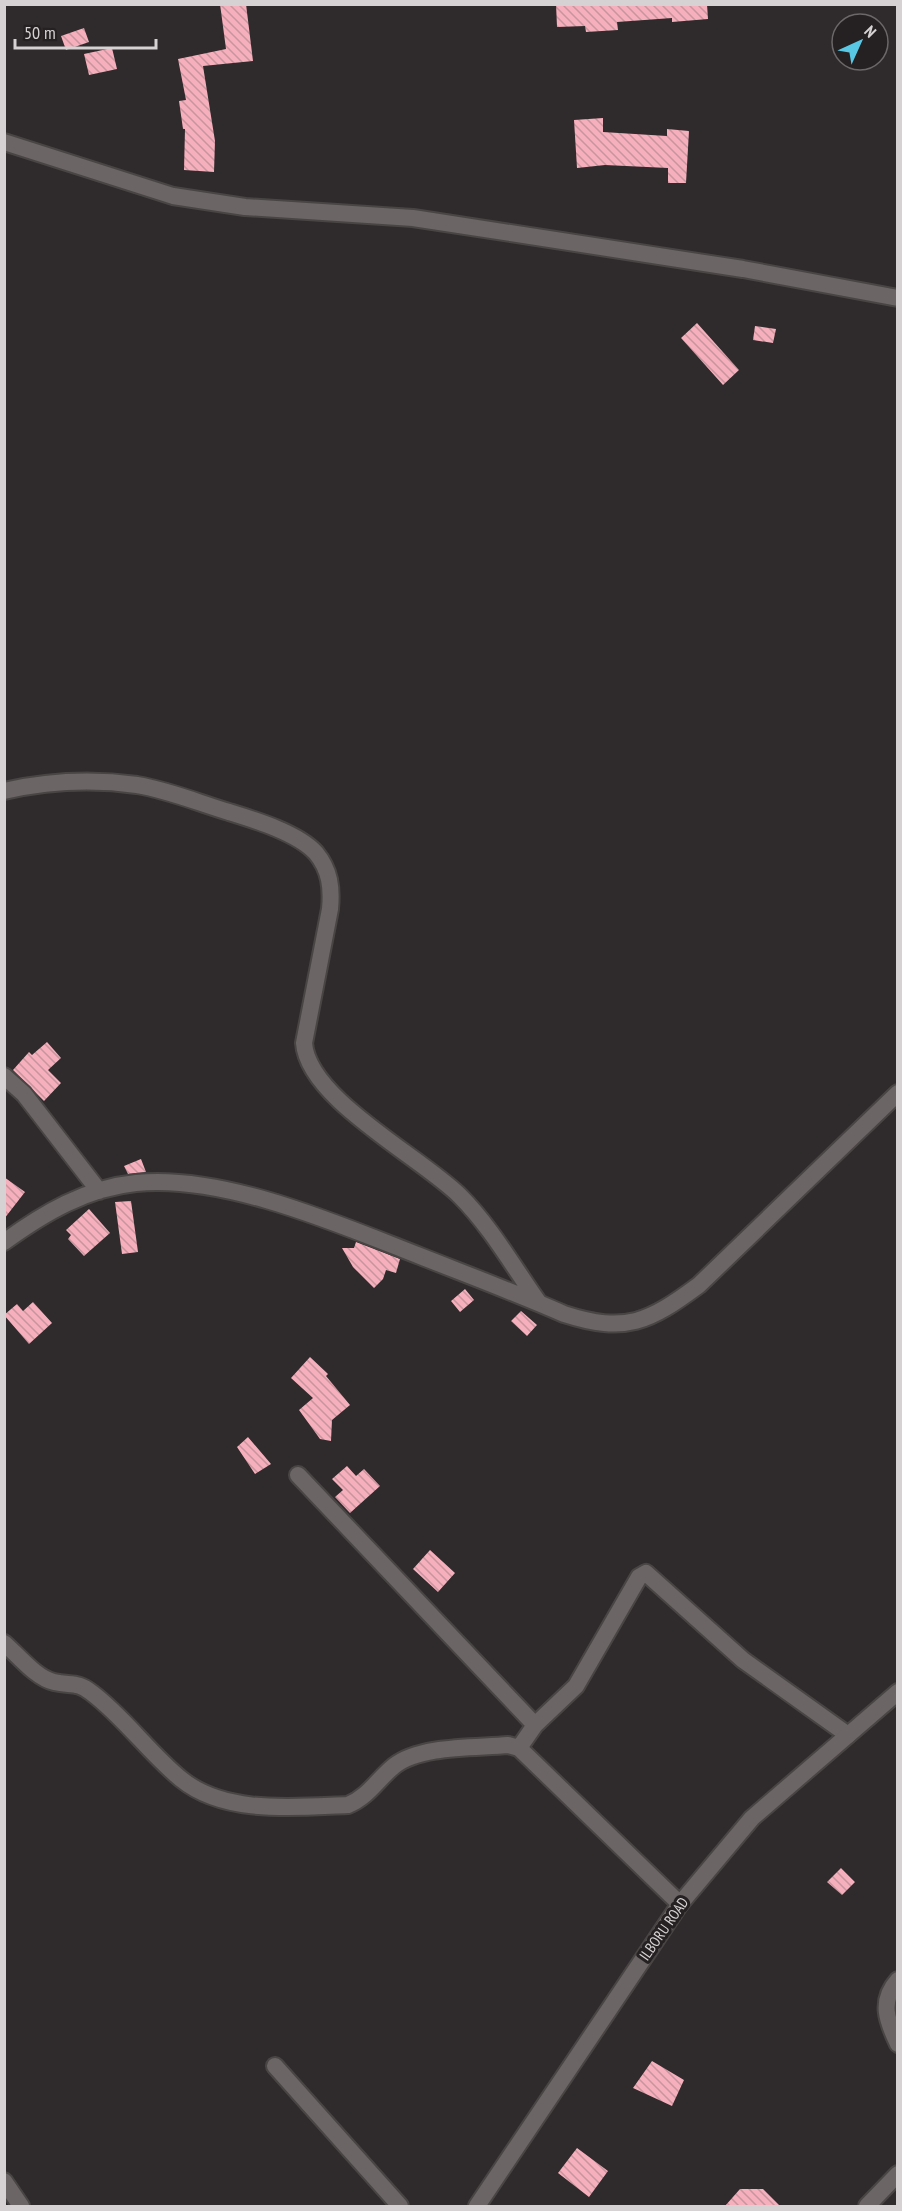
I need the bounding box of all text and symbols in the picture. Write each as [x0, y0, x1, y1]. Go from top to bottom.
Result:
scale bar [15, 12, 156, 50]
north arrow [830, 12, 890, 72]
text: 50 m [24, 21, 56, 44]
text: N [860, 21, 881, 42]
street label: ILBORU ROAD [635, 1893, 692, 1964]

